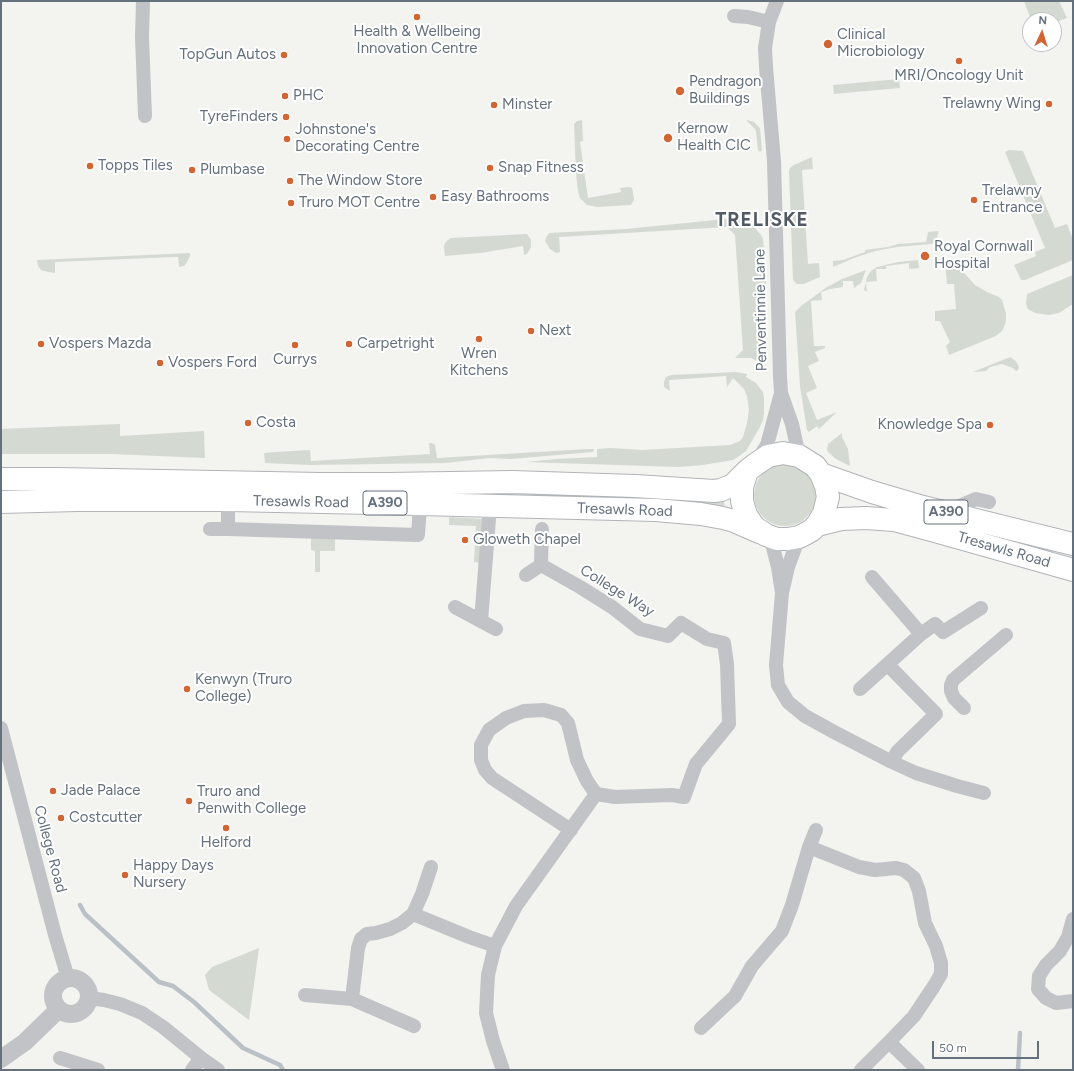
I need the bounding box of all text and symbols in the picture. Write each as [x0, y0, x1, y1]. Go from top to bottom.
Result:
marker: Health & Wellbeing Innovation Centre [412, 12, 422, 22]
north arrow [1022, 12, 1062, 52]
text: N [1038, 14, 1047, 27]
place label: Health & Wellbeing Innovation Centre [353, 23, 481, 58]
place label: Clinical Microbiology [837, 26, 925, 61]
marker: Clinical Microbiology [822, 38, 834, 50]
place label: TopGun Autos [179, 46, 276, 64]
marker: TopGun Autos [279, 50, 289, 60]
marker: MRI/Oncology Unit [954, 56, 964, 66]
place label: MRI/Oncology Unit [894, 67, 1024, 85]
place label: Pendragon Buildings [689, 73, 761, 108]
marker: Pendragon Buildings [674, 85, 686, 97]
place label: PHC [293, 87, 324, 105]
marker: PHC [280, 91, 290, 101]
place label: Trelawny Wing [943, 95, 1041, 113]
place label: Minster [502, 96, 552, 114]
marker: Trelawny Wing [1044, 99, 1054, 109]
marker: Minster [489, 100, 499, 110]
place label: TyreFinders [200, 108, 278, 126]
marker: TyreFinders [281, 112, 291, 122]
place label: Kernow Health CIC [677, 120, 751, 155]
place label: Johnstone's Decorating Centre [295, 121, 419, 156]
marker: Kernow Health CIC [662, 132, 674, 144]
marker: Johnstone's Decorating Centre [282, 134, 292, 144]
place label: Topps Tiles [98, 157, 173, 175]
place label: Snap Fitness [498, 159, 584, 177]
marker: Topps Tiles [85, 161, 95, 171]
place label: Plumbase [200, 161, 265, 179]
marker: Snap Fitness [485, 163, 495, 173]
marker: Plumbase [187, 165, 197, 175]
place label: The Window Store [298, 172, 422, 190]
marker: The Window Store [285, 176, 295, 186]
place label: Trelawny Entrance [982, 182, 1042, 217]
place label: Easy Bathrooms [441, 188, 549, 206]
marker: Easy Bathrooms [428, 192, 438, 202]
place label: Truro MOT Centre [299, 194, 420, 212]
marker: Trelawny Entrance [969, 195, 979, 205]
marker: Truro MOT Centre [286, 198, 296, 208]
district label: TRELISKE [715, 209, 809, 231]
place label: Royal Cornwall Hospital [934, 238, 1033, 273]
street label: Penventinnie Lane [751, 249, 771, 371]
marker: Royal Cornwall Hospital [919, 250, 931, 262]
place label: Next [539, 322, 572, 340]
marker: Next [526, 326, 536, 336]
marker: Wren Kitchens [474, 334, 484, 344]
place label: Vospers Mazda [49, 335, 151, 353]
place label: Carpetright [357, 335, 435, 353]
marker: Vospers Mazda [36, 339, 46, 349]
marker: Carpetright [344, 339, 354, 349]
marker: Currys [290, 340, 300, 350]
place label: Wren Kitchens [450, 345, 508, 380]
place label: Currys [273, 351, 317, 369]
place label: Vospers Ford [168, 354, 257, 372]
marker: Vospers Ford [155, 358, 165, 368]
place label: Costa [256, 414, 296, 432]
place label: Knowledge Spa [878, 416, 982, 434]
marker: Costa [243, 418, 253, 428]
marker: Knowledge Spa [985, 420, 995, 430]
road number: A390 [363, 491, 407, 515]
street label: Tresawls Road [253, 492, 349, 512]
street label: Tresawls Road [577, 499, 673, 521]
road number: A390 [924, 500, 968, 524]
street label: Tresawls Road [956, 528, 1052, 572]
place label: Gloweth Chapel [473, 531, 581, 549]
marker: Gloweth Chapel [460, 535, 470, 545]
street label: College Way [577, 561, 657, 621]
place label: Kenwyn (Truro College) [195, 671, 292, 706]
marker: Kenwyn (Truro College) [182, 684, 192, 694]
place label: Jade Palace [61, 782, 140, 800]
place label: Truro and Penwith College [197, 783, 306, 818]
marker: Jade Palace [48, 786, 58, 796]
marker: Truro and Penwith College [184, 796, 194, 806]
street label: College Road [30, 803, 70, 895]
place label: Costcutter [69, 809, 142, 827]
marker: Costcutter [56, 813, 66, 823]
marker: Helford [221, 823, 231, 833]
place label: Helford [201, 834, 251, 852]
place label: Happy Days Nursery [133, 857, 214, 892]
marker: Happy Days Nursery [120, 870, 130, 880]
scale bar [934, 1033, 1041, 1059]
text: 50 m [939, 1041, 967, 1055]

